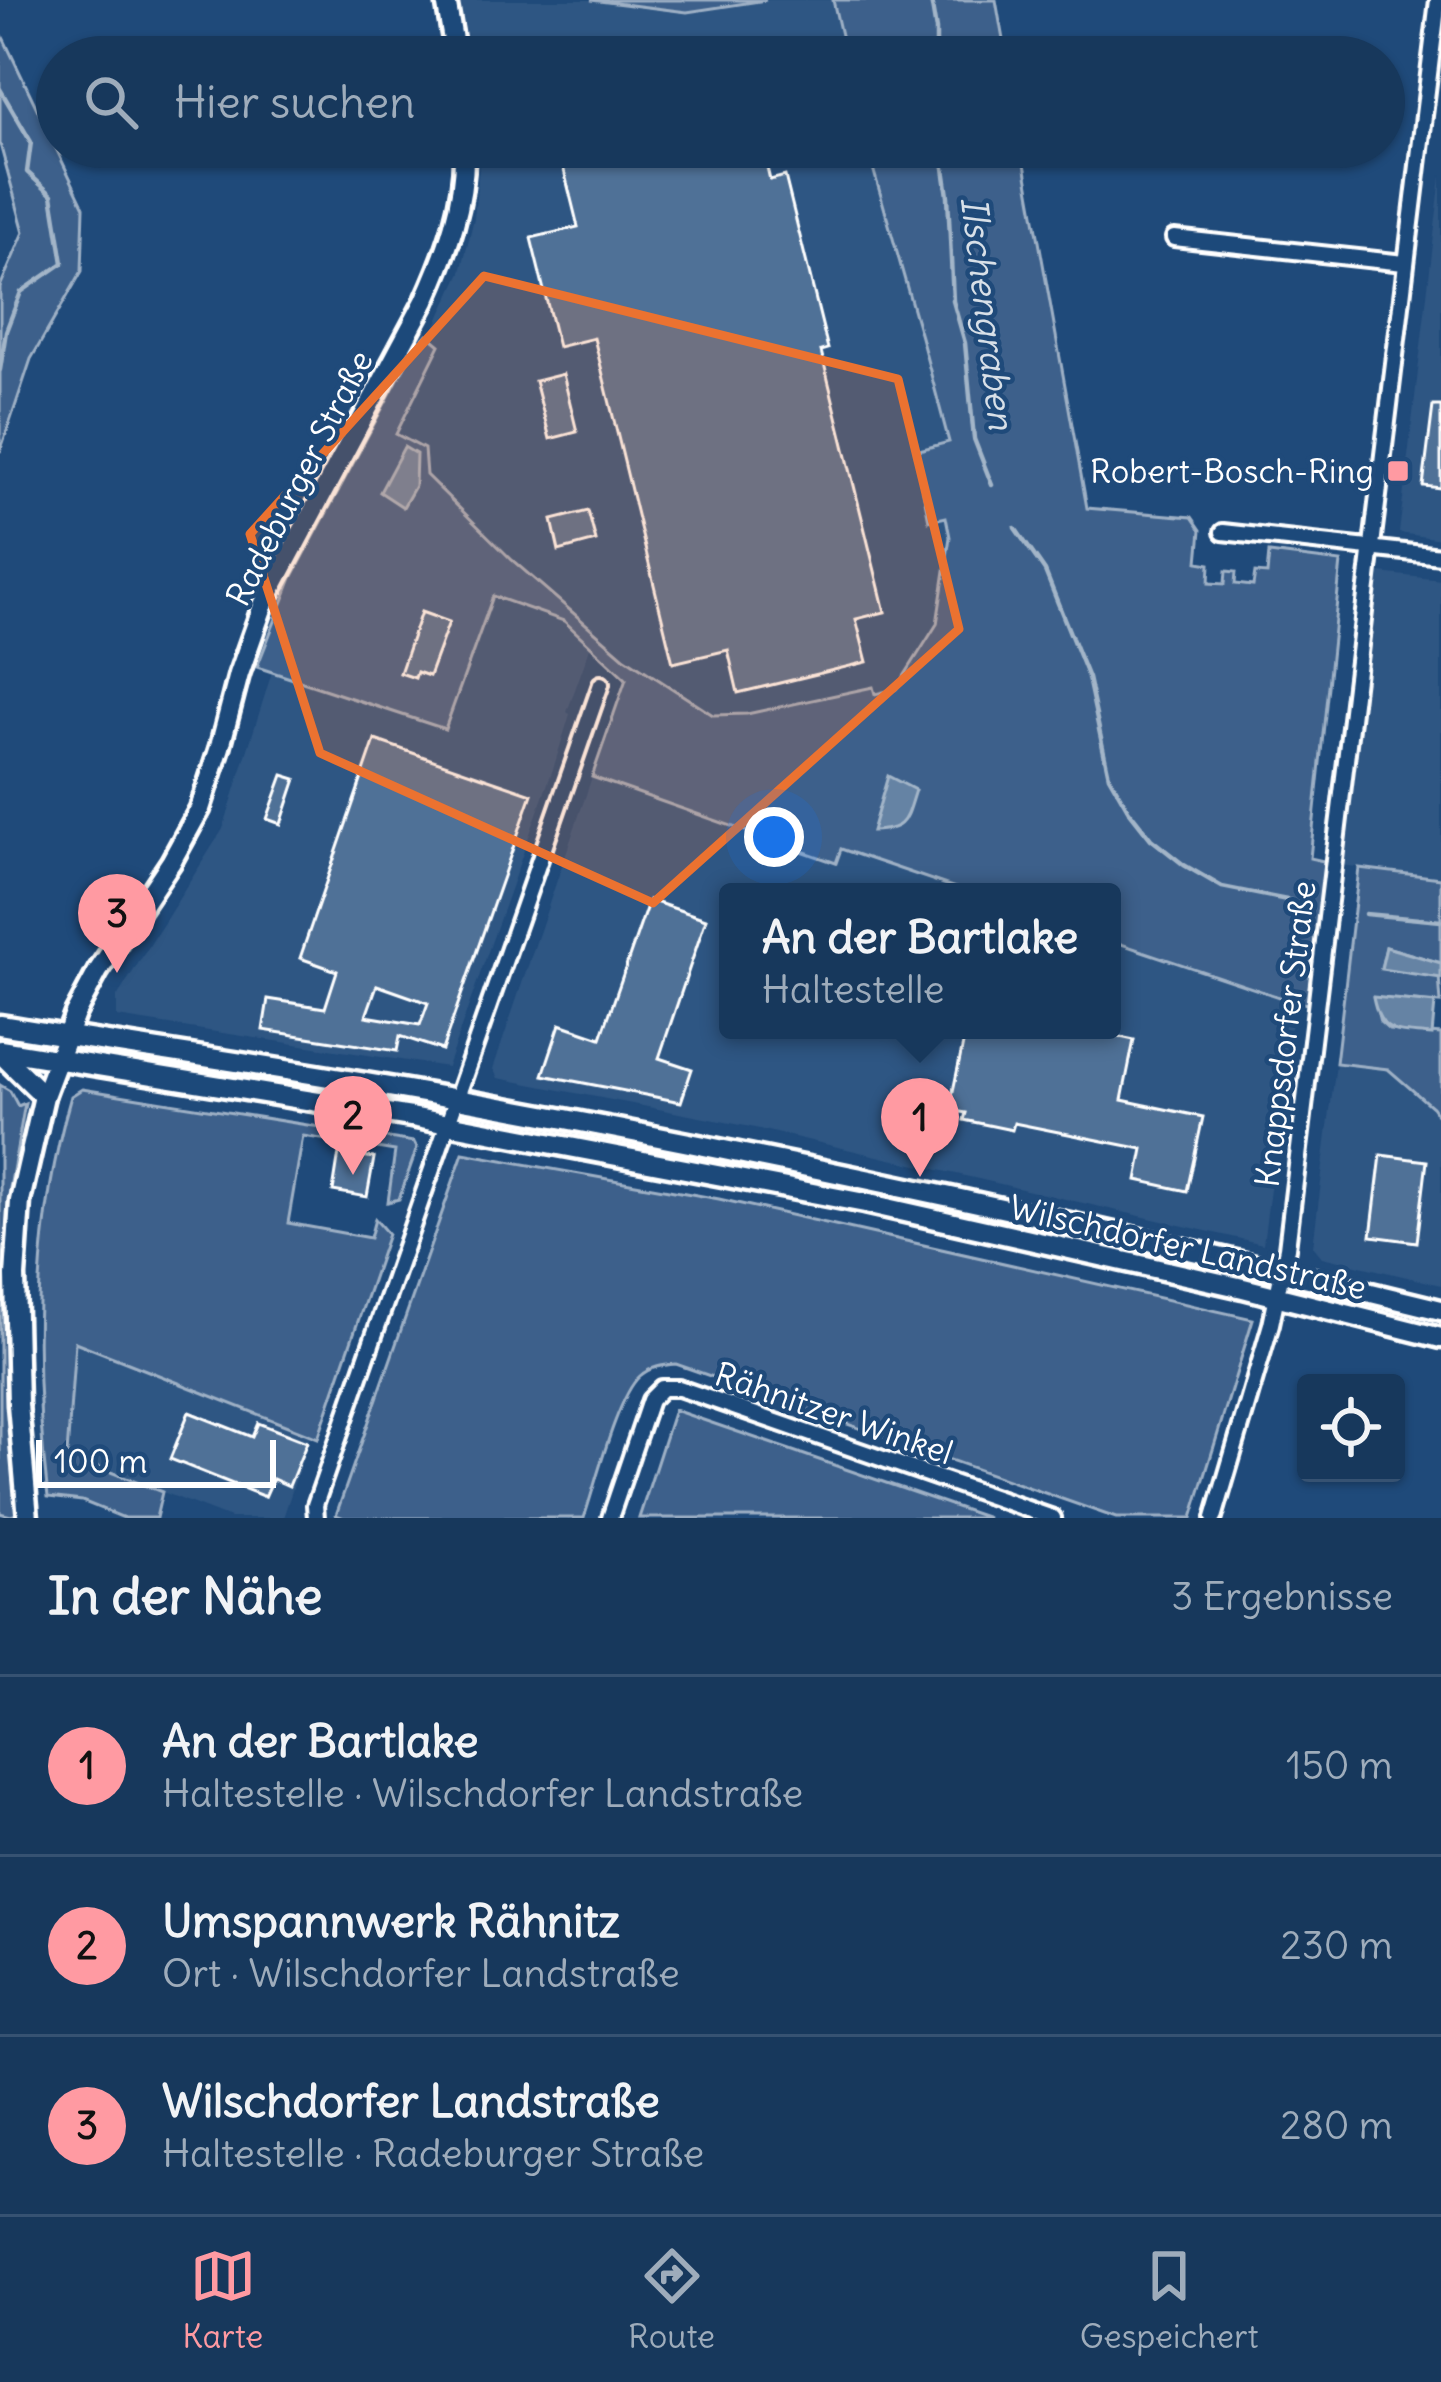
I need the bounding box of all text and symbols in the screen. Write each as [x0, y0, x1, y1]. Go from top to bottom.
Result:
search box [36, 36, 1405, 168]
icon: search [78, 69, 144, 135]
text: Hier suchen [174, 74, 415, 130]
water label: Ilschengraben [951, 194, 1024, 433]
street label: Radeburger Straße [216, 343, 382, 613]
place label: Robert-Bosch-Ring [1090, 450, 1374, 492]
marker: Robert-Bosch-Ring [1385, 458, 1411, 484]
your location [744, 807, 804, 867]
pin: 3 [78, 874, 156, 973]
street label: Knappsdorfer Straße [1245, 879, 1325, 1189]
popup [719, 883, 1121, 1039]
text: An der Bartlake [762, 909, 1078, 965]
text: Haltestelle [762, 965, 944, 1014]
pin: 2 [314, 1076, 392, 1175]
pin: 1 [881, 1078, 959, 1177]
street label: Wilschdorfer Landstraße [1005, 1185, 1371, 1309]
street label: Rähnitzer Winkel [710, 1353, 958, 1473]
map controls [1297, 1374, 1405, 1482]
button: locate [1297, 1374, 1405, 1482]
scale bar [36, 1434, 276, 1487]
text: 100 m [54, 1440, 147, 1482]
text: In der Nähe [48, 1564, 323, 1628]
text: 3 Ergebnisse [1171, 1572, 1393, 1621]
text: An der Bartlake [162, 1713, 479, 1769]
text: 1 [79, 1741, 95, 1790]
text: 150 m [1286, 1741, 1393, 1790]
text: Haltestelle · Wilschdorfer Landstraße [162, 1769, 803, 1818]
text: Umspannwerk Rähnitz [162, 1893, 620, 1949]
text: 2 [76, 1921, 98, 1970]
text: 230 m [1280, 1921, 1393, 1970]
text: Ort · Wilschdorfer Landstraße [162, 1949, 680, 1998]
text: Wilschdorfer Landstraße [162, 2073, 660, 2129]
text: 3 [76, 2101, 98, 2150]
text: 280 m [1280, 2101, 1393, 2150]
text: Haltestelle · Radeburger Straße [162, 2129, 704, 2178]
tab: Karte [182, 2243, 263, 2357]
tab: Route [628, 2243, 715, 2357]
tab: Gespeichert [1080, 2243, 1259, 2357]

